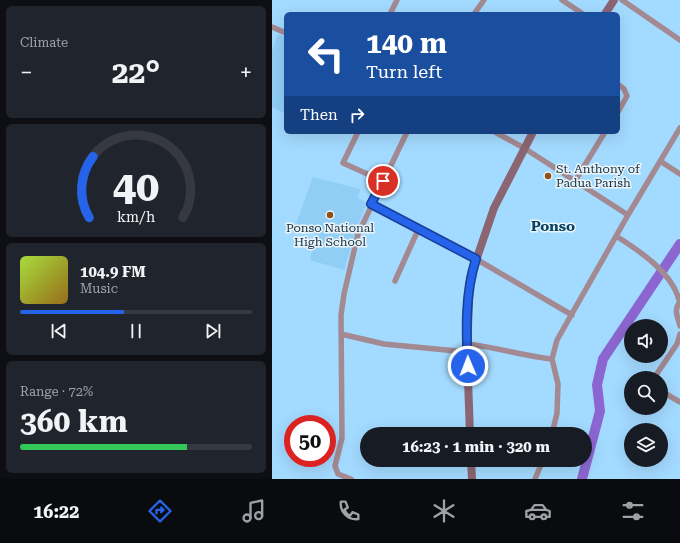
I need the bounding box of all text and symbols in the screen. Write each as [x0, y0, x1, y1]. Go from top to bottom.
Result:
text: 140 m [366, 27, 447, 60]
icon: left [300, 28, 352, 80]
text: Climate [20, 35, 68, 50]
text: 22° [112, 55, 160, 90]
text: − [20, 60, 32, 85]
text: + [240, 60, 252, 85]
text: Turn left [366, 61, 442, 82]
icon: right [346, 104, 368, 126]
text: Then [300, 106, 338, 124]
text: 40 [113, 162, 159, 211]
place label: St. Anthony of Padua Parish [556, 162, 640, 190]
pin [366, 164, 400, 198]
icon: arrive [372, 170, 394, 192]
marker: St. Anthony of Padua Parish [543, 171, 553, 181]
text: km/h [117, 209, 155, 225]
marker: Ponso National High School [325, 210, 335, 220]
district label: Ponso [531, 218, 575, 234]
place label: Ponso National High School [286, 221, 374, 249]
text: 104.9 FM [80, 263, 146, 281]
text: Music [80, 281, 118, 296]
map controls [624, 319, 668, 467]
button: sound [624, 319, 668, 363]
icon: previous [48, 320, 70, 342]
icon: pause [125, 320, 147, 342]
icon: next [202, 320, 224, 342]
position arrow [447, 345, 489, 387]
button: search [624, 371, 668, 415]
text: Range · 72% [20, 384, 93, 399]
text: 360 km [20, 404, 128, 439]
speed limit sign: 50 [284, 415, 336, 467]
button: layers [624, 423, 668, 467]
text: 16:23 · 1 min · 320 m [402, 438, 550, 456]
icon: directions [146, 497, 174, 525]
icon: music [240, 497, 268, 525]
icon: phone [335, 497, 363, 525]
icon: climate [430, 497, 458, 525]
icon: car [524, 497, 552, 525]
icon: filters [619, 497, 647, 525]
text: 16:22 [33, 501, 79, 522]

